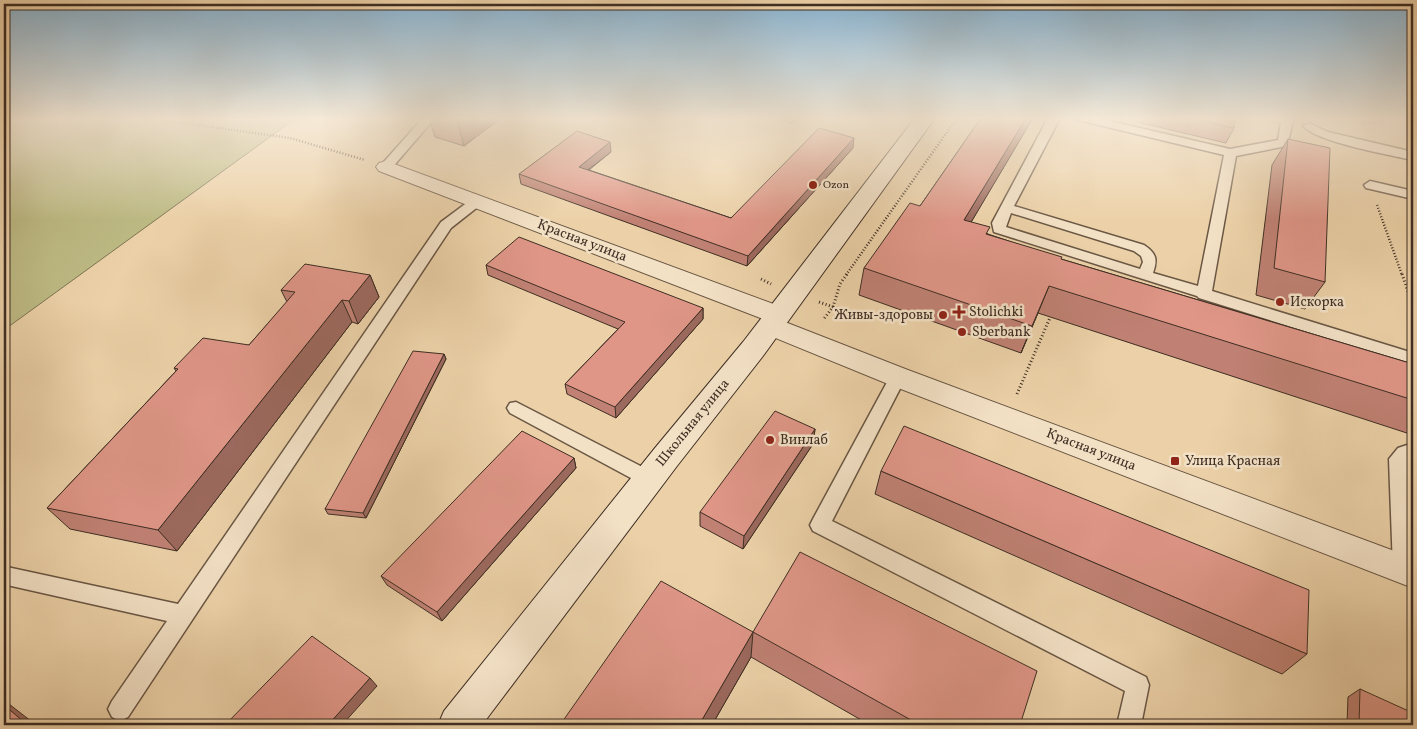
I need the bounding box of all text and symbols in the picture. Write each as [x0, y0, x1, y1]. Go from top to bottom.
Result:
place label: Ozon [823, 178, 849, 193]
marker: Ozon [807, 179, 819, 191]
street label: Красная улица [534, 215, 630, 267]
place label: Искорка [1290, 293, 1344, 312]
marker: Искорка [1274, 296, 1286, 308]
place label: Stolichki [969, 303, 1023, 322]
place label: Живы-здоровы [834, 306, 933, 325]
marker: Stolichki [953, 306, 965, 318]
marker: Живы-здоровы [937, 309, 949, 321]
place label: Sberbank [972, 323, 1031, 342]
marker: Sberbank [956, 326, 968, 338]
street label: Школьная улица [652, 375, 734, 471]
street label: Красная улица [1043, 424, 1139, 476]
place label: Винлаб [780, 431, 828, 450]
marker: Винлаб [764, 434, 776, 446]
place label: Улица Красная [1185, 452, 1280, 471]
marker: Улица Красная [1169, 455, 1181, 467]

